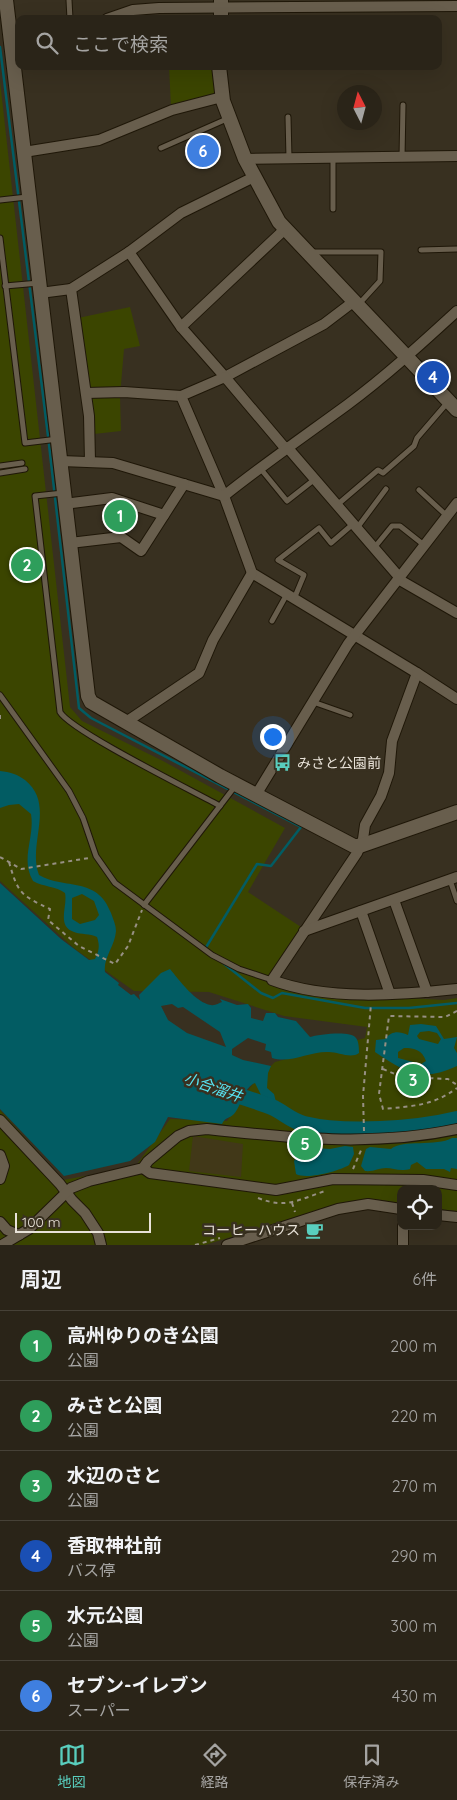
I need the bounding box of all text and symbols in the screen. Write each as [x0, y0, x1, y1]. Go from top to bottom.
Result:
search box [15, 15, 442, 70]
icon: search [33, 29, 61, 57]
text: ここで検索 [73, 32, 168, 56]
north arrow [337, 85, 382, 130]
pin: 6 [187, 132, 219, 170]
pin: 4 [417, 358, 449, 396]
pin: 1 [104, 497, 136, 535]
pin: 2 [11, 546, 43, 584]
your location [260, 724, 286, 750]
bus stop icon: みさと公園前 [273, 753, 293, 773]
place label: みさと公園前 [297, 754, 381, 772]
pin: 3 [397, 1061, 429, 1099]
water label: 小合溜井 [182, 1068, 246, 1106]
pin: 5 [289, 1125, 321, 1163]
map controls [397, 1185, 442, 1230]
button: locate [397, 1185, 442, 1230]
scale bar [15, 1210, 151, 1233]
text: 100 m [22, 1213, 60, 1231]
cafe icon: コーヒーハウス [304, 1220, 324, 1240]
place label: コーヒーハウス [202, 1221, 300, 1239]
text: 周辺 [20, 1266, 62, 1292]
text: 6件 [412, 1269, 437, 1289]
text: 高州ゆりのき公園 [67, 1323, 218, 1347]
text: 1 [33, 1336, 39, 1356]
text: 200 m [390, 1336, 437, 1356]
text: 公園 [67, 1350, 99, 1370]
text: みさと公園 [67, 1393, 162, 1417]
text: 2 [31, 1406, 41, 1426]
text: 220 m [391, 1406, 437, 1426]
text: 公園 [67, 1420, 99, 1440]
text: 水辺のさと [67, 1463, 162, 1487]
text: 3 [32, 1476, 40, 1496]
text: 270 m [392, 1476, 437, 1496]
text: 公園 [67, 1490, 99, 1510]
text: 香取神社前 [67, 1533, 162, 1557]
text: 4 [31, 1546, 41, 1566]
text: 290 m [391, 1546, 437, 1566]
text: バス停 [67, 1560, 115, 1580]
text: 水元公園 [67, 1603, 143, 1627]
text: 5 [31, 1616, 41, 1636]
text: 300 m [391, 1616, 437, 1636]
text: 公園 [67, 1630, 99, 1650]
text: セブン-イレブン [67, 1673, 208, 1697]
text: 6 [32, 1686, 40, 1706]
text: 430 m [392, 1686, 437, 1706]
text: スーパー [67, 1700, 131, 1720]
tab: 地図 [58, 1741, 86, 1791]
tab: 経路 [201, 1741, 229, 1791]
tab: 保存済み [344, 1741, 400, 1791]

